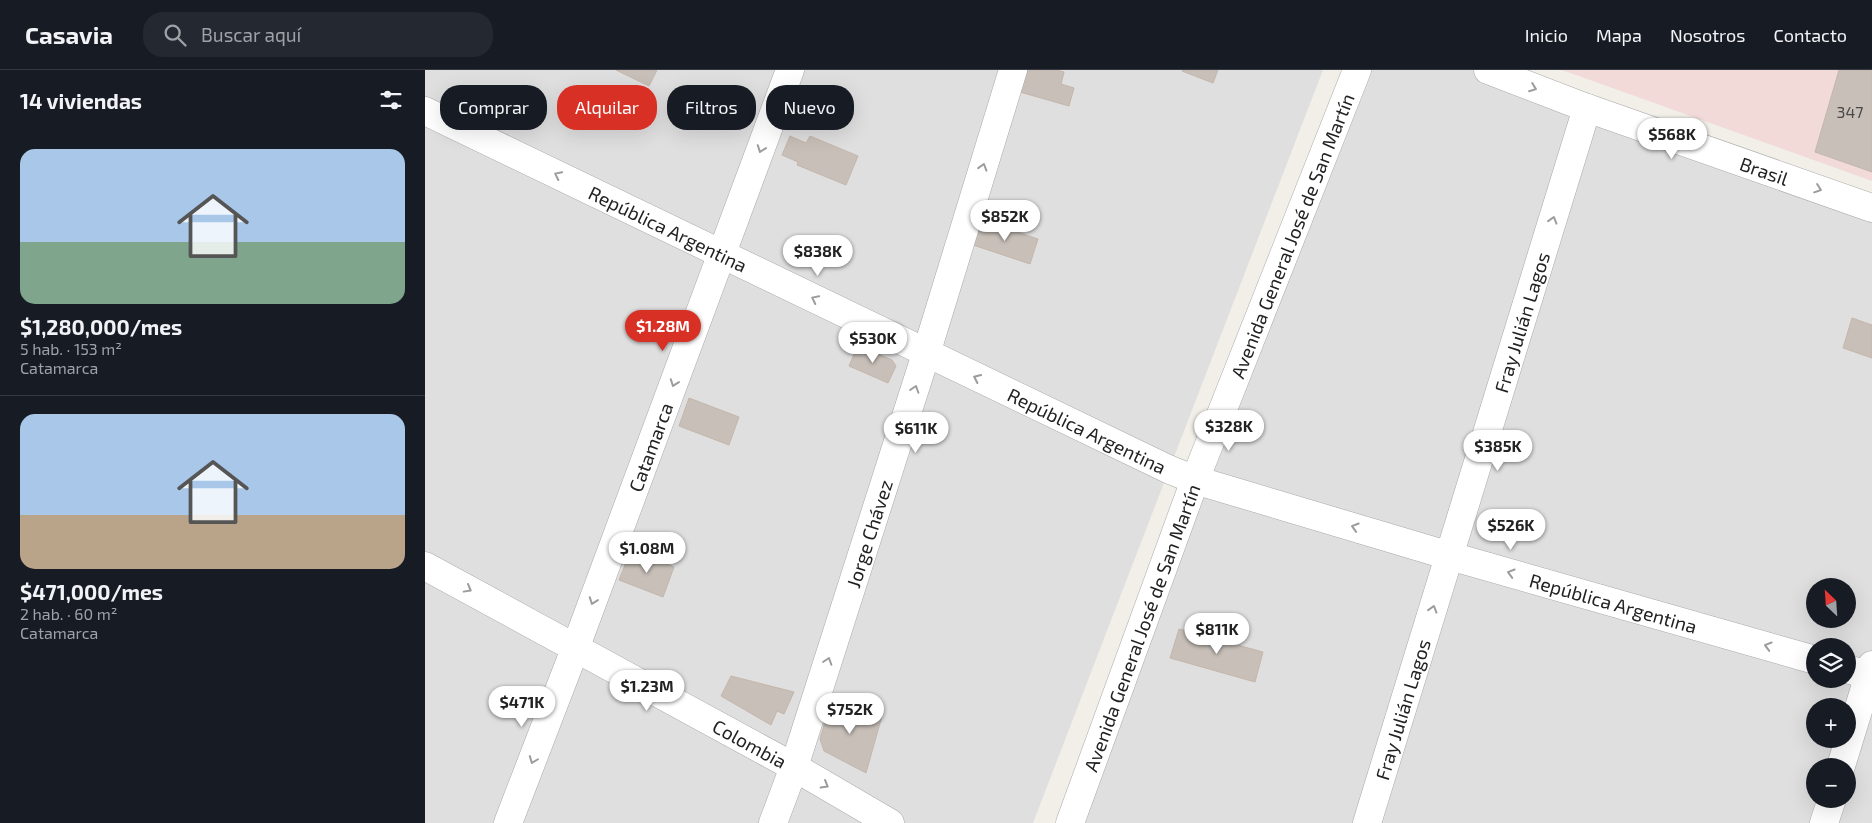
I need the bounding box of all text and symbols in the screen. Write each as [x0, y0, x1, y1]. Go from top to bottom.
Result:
search box [143, 12, 493, 57]
text: Casavia [25, 20, 113, 49]
icon: search [161, 21, 189, 49]
text: Buscar aquí [201, 23, 301, 46]
text: Inicio [1525, 24, 1568, 46]
text: Mapa [1596, 24, 1642, 46]
text: Nosotros [1670, 24, 1745, 46]
text: Contacto [1773, 24, 1847, 46]
one-way arrow [1529, 82, 1537, 92]
chip: Comprar [440, 85, 547, 130]
chip: Alquilar [557, 85, 657, 130]
chip: Filtros [667, 85, 756, 130]
chip: Nuevo [766, 85, 854, 130]
icon: filters [377, 86, 405, 114]
text: 14 viviendas [20, 88, 142, 113]
street label: Avenida General José de San Martín [1225, 90, 1358, 381]
house number: 347 [1837, 102, 1863, 121]
pin: $568K [1637, 118, 1707, 160]
text: $568K [1648, 124, 1696, 143]
one-way arrow [757, 144, 767, 152]
street label: Brasil [1737, 151, 1792, 189]
one-way arrow [978, 164, 988, 172]
one-way arrow [554, 171, 563, 181]
street label: República Argentina [585, 180, 751, 276]
icon: home [168, 181, 258, 271]
one-way arrow [1814, 183, 1822, 193]
pin: $852K [970, 200, 1040, 242]
text: $852K [981, 206, 1029, 225]
one-way arrow [1548, 216, 1558, 225]
pin: $838K [783, 234, 853, 277]
text: $838K [794, 241, 842, 260]
street label: Fray Julián Lagos [1489, 249, 1554, 395]
one-way arrow [811, 295, 820, 305]
pin: $1.28M [622, 310, 704, 352]
text: $1,280,000/mes [20, 314, 182, 339]
text: $1.28M [636, 316, 690, 335]
pin: $530K [838, 322, 908, 364]
text: $530K [849, 328, 897, 347]
text: 5 hab. · 153 m² [20, 339, 122, 358]
text: Catamarca [20, 358, 98, 377]
one-way arrow [973, 373, 982, 384]
one-way arrow [670, 378, 680, 387]
street label: República Argentina [1004, 382, 1170, 478]
one-way arrow [909, 386, 919, 394]
street label: Catamarca [623, 399, 677, 495]
pin: $328K [1194, 410, 1264, 452]
pin: $611K [881, 412, 951, 454]
text: $328K [1205, 416, 1253, 435]
text: $611K [895, 418, 937, 437]
pin: $385K [1463, 430, 1533, 472]
text: $385K [1474, 436, 1522, 455]
icon: home [168, 447, 258, 537]
street label: Jorge Chávez [841, 477, 897, 590]
street label: Avenida General José de San Martín [1078, 481, 1204, 774]
pin: $526K [1476, 508, 1546, 551]
text: $526K [1488, 515, 1535, 534]
one-way arrow [1351, 523, 1360, 533]
pin: $1.08M [606, 532, 688, 574]
text: $1.08M [620, 538, 674, 557]
one-way arrow [1506, 568, 1515, 579]
street label: República Argentina [1527, 568, 1700, 637]
north arrow [1806, 578, 1856, 628]
map controls [1806, 578, 1856, 808]
text: $471,000/mes [20, 579, 163, 604]
one-way arrow [462, 583, 471, 593]
one-way arrow [589, 596, 599, 605]
text: 2 hab. · 60 m² [20, 604, 117, 623]
one-way arrow [1428, 606, 1438, 614]
pin: $811K [1182, 612, 1252, 655]
text: $811K [1195, 619, 1239, 638]
text: Catamarca [20, 623, 98, 642]
street label: Fray Julián Lagos [1370, 636, 1434, 782]
button: layers [1806, 638, 1856, 688]
one-way arrow [1765, 642, 1773, 652]
one-way arrow [823, 657, 833, 666]
pin: $1.23M [606, 670, 688, 712]
text: $1.23M [620, 676, 674, 695]
pin: $471K [487, 686, 557, 728]
text: $471K [500, 692, 544, 711]
pin: $752K [815, 692, 885, 735]
button: + [1806, 698, 1856, 748]
text: $752K [827, 699, 873, 718]
street label: Colombia [709, 714, 791, 772]
one-way arrow [528, 755, 539, 764]
button: − [1806, 758, 1856, 808]
one-way arrow [820, 779, 829, 789]

